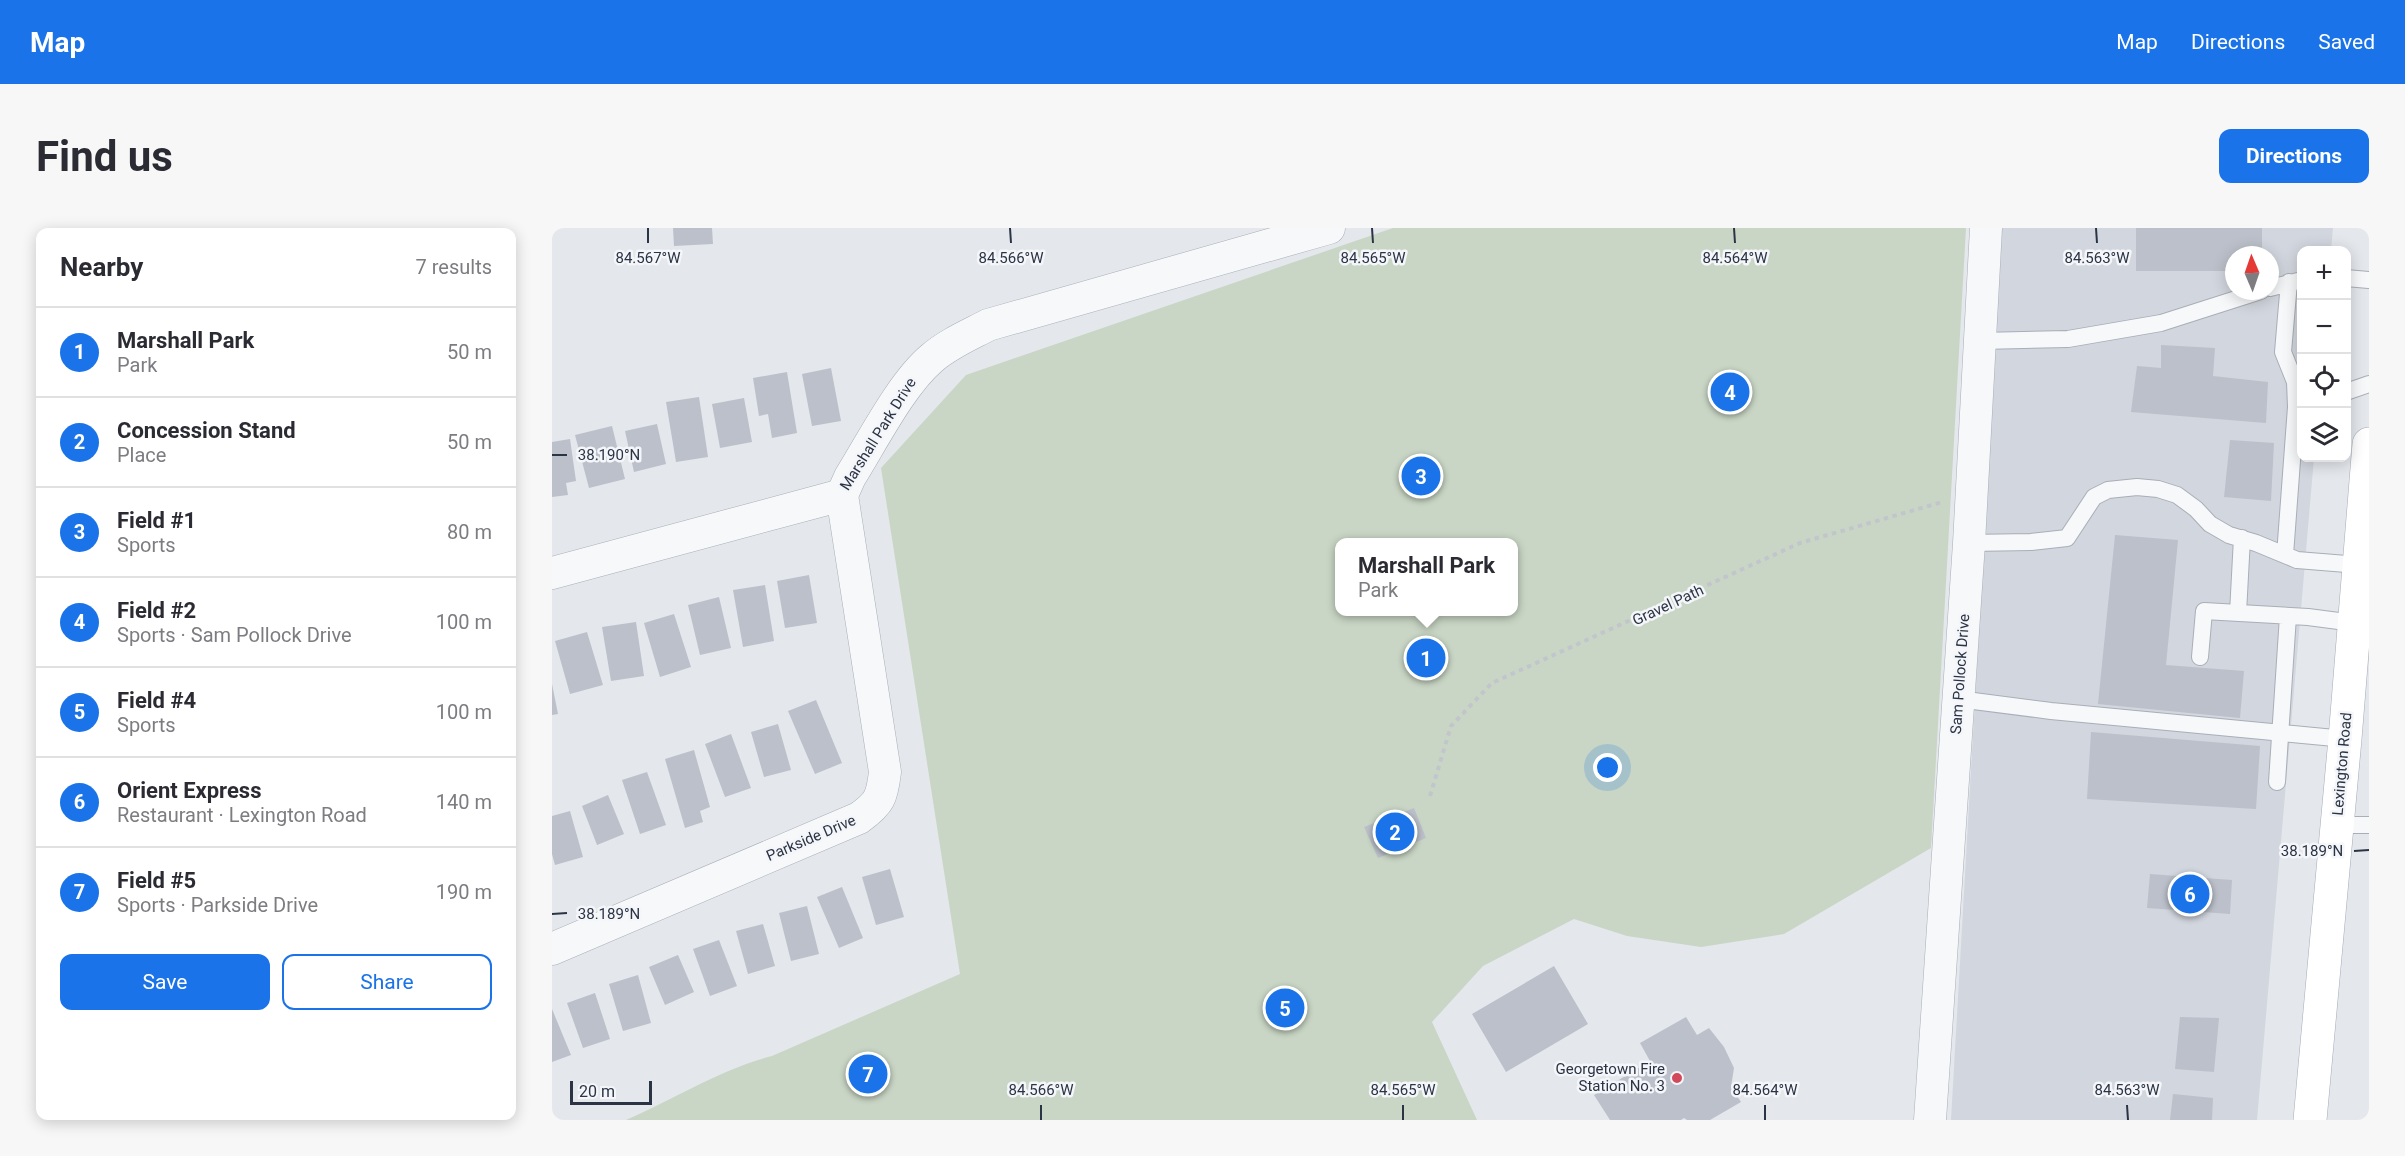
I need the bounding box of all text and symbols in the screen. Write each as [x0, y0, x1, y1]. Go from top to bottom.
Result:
text: Map [30, 26, 85, 59]
text: Map [2116, 30, 2158, 54]
text: Directions [2191, 30, 2285, 54]
text: Saved [2318, 30, 2375, 54]
button: Directions [2219, 129, 2369, 183]
text: Find us [36, 132, 173, 181]
north arrow [2225, 246, 2279, 300]
map controls [2297, 246, 2351, 462]
button: + [2297, 246, 2351, 300]
text: 84.567°W [615, 249, 681, 267]
text: 84.566°W [978, 249, 1044, 267]
text: 84.565°W [1340, 249, 1406, 267]
text: 84.564°W [1702, 249, 1768, 267]
text: 84.563°W [2064, 249, 2130, 267]
text: Nearby [60, 252, 143, 282]
text: 7 results [416, 255, 492, 279]
button: − [2297, 300, 2351, 354]
text: Marshall Park [117, 328, 254, 353]
text: 1 [74, 340, 85, 364]
text: 50 m [447, 340, 492, 364]
text: Park [117, 353, 157, 377]
button: locate [2297, 354, 2351, 408]
pin: 4 [1710, 370, 1750, 414]
street label: Marshall Park Drive [836, 374, 920, 494]
button: layers [2297, 408, 2351, 462]
text: Concession Stand [117, 418, 296, 443]
text: 2 [74, 430, 85, 454]
text: 50 m [447, 430, 492, 454]
text: Place [117, 443, 166, 467]
text: 38.190°N [578, 446, 640, 464]
pin: 3 [1402, 454, 1440, 498]
text: Field #1 [117, 508, 196, 533]
text: 3 [74, 520, 85, 544]
text: 80 m [447, 520, 492, 544]
text: Sports [117, 533, 176, 557]
popup [1335, 538, 1518, 616]
text: Marshall Park [1358, 553, 1495, 578]
text: Park [1358, 578, 1398, 602]
street label: Gravel Path [1630, 581, 1706, 629]
text: Field #2 [117, 598, 196, 623]
text: 4 [74, 610, 85, 634]
text: 100 m [436, 610, 492, 634]
street label: Sam Pollock Drive [1947, 613, 1973, 735]
text: Sports · Sam Pollock Drive [117, 623, 352, 647]
pin: 1 [1406, 636, 1446, 680]
text: Field #4 [117, 688, 196, 713]
text: 5 [74, 700, 85, 724]
text: 100 m [436, 700, 492, 724]
street label: Lexington Road [2329, 712, 2355, 816]
text: Sports [117, 713, 176, 737]
your location [1593, 753, 1622, 782]
text: Orient Express [117, 778, 261, 803]
text: 6 [74, 790, 85, 814]
text: 140 m [436, 790, 492, 814]
text: Restaurant · Lexington Road [117, 803, 367, 827]
pin: 2 [1376, 810, 1414, 854]
street label: Parkside Drive [764, 811, 858, 865]
text: 38.189°N [2281, 842, 2343, 860]
text: Field #5 [117, 868, 196, 893]
pin: 6 [2170, 872, 2210, 916]
text: 7 [74, 880, 85, 904]
text: 190 m [436, 880, 492, 904]
text: Sports · Parkside Drive [117, 893, 318, 917]
text: 38.189°N [578, 905, 640, 923]
button: Save [60, 954, 270, 1010]
button: Share [282, 954, 492, 1010]
pin: 5 [1266, 986, 1304, 1030]
pin: 7 [848, 1052, 888, 1096]
place label: Georgetown Fire Station No. 3 [1556, 1060, 1665, 1095]
marker: Georgetown Fire Station No. 3 [1670, 1071, 1684, 1085]
scale bar [570, 1078, 652, 1106]
text: 84.566°W [1008, 1081, 1074, 1099]
text: 84.565°W [1370, 1081, 1436, 1099]
text: 84.564°W [1732, 1081, 1798, 1099]
text: 84.563°W [2094, 1081, 2160, 1099]
text: 20 m [579, 1082, 615, 1101]

